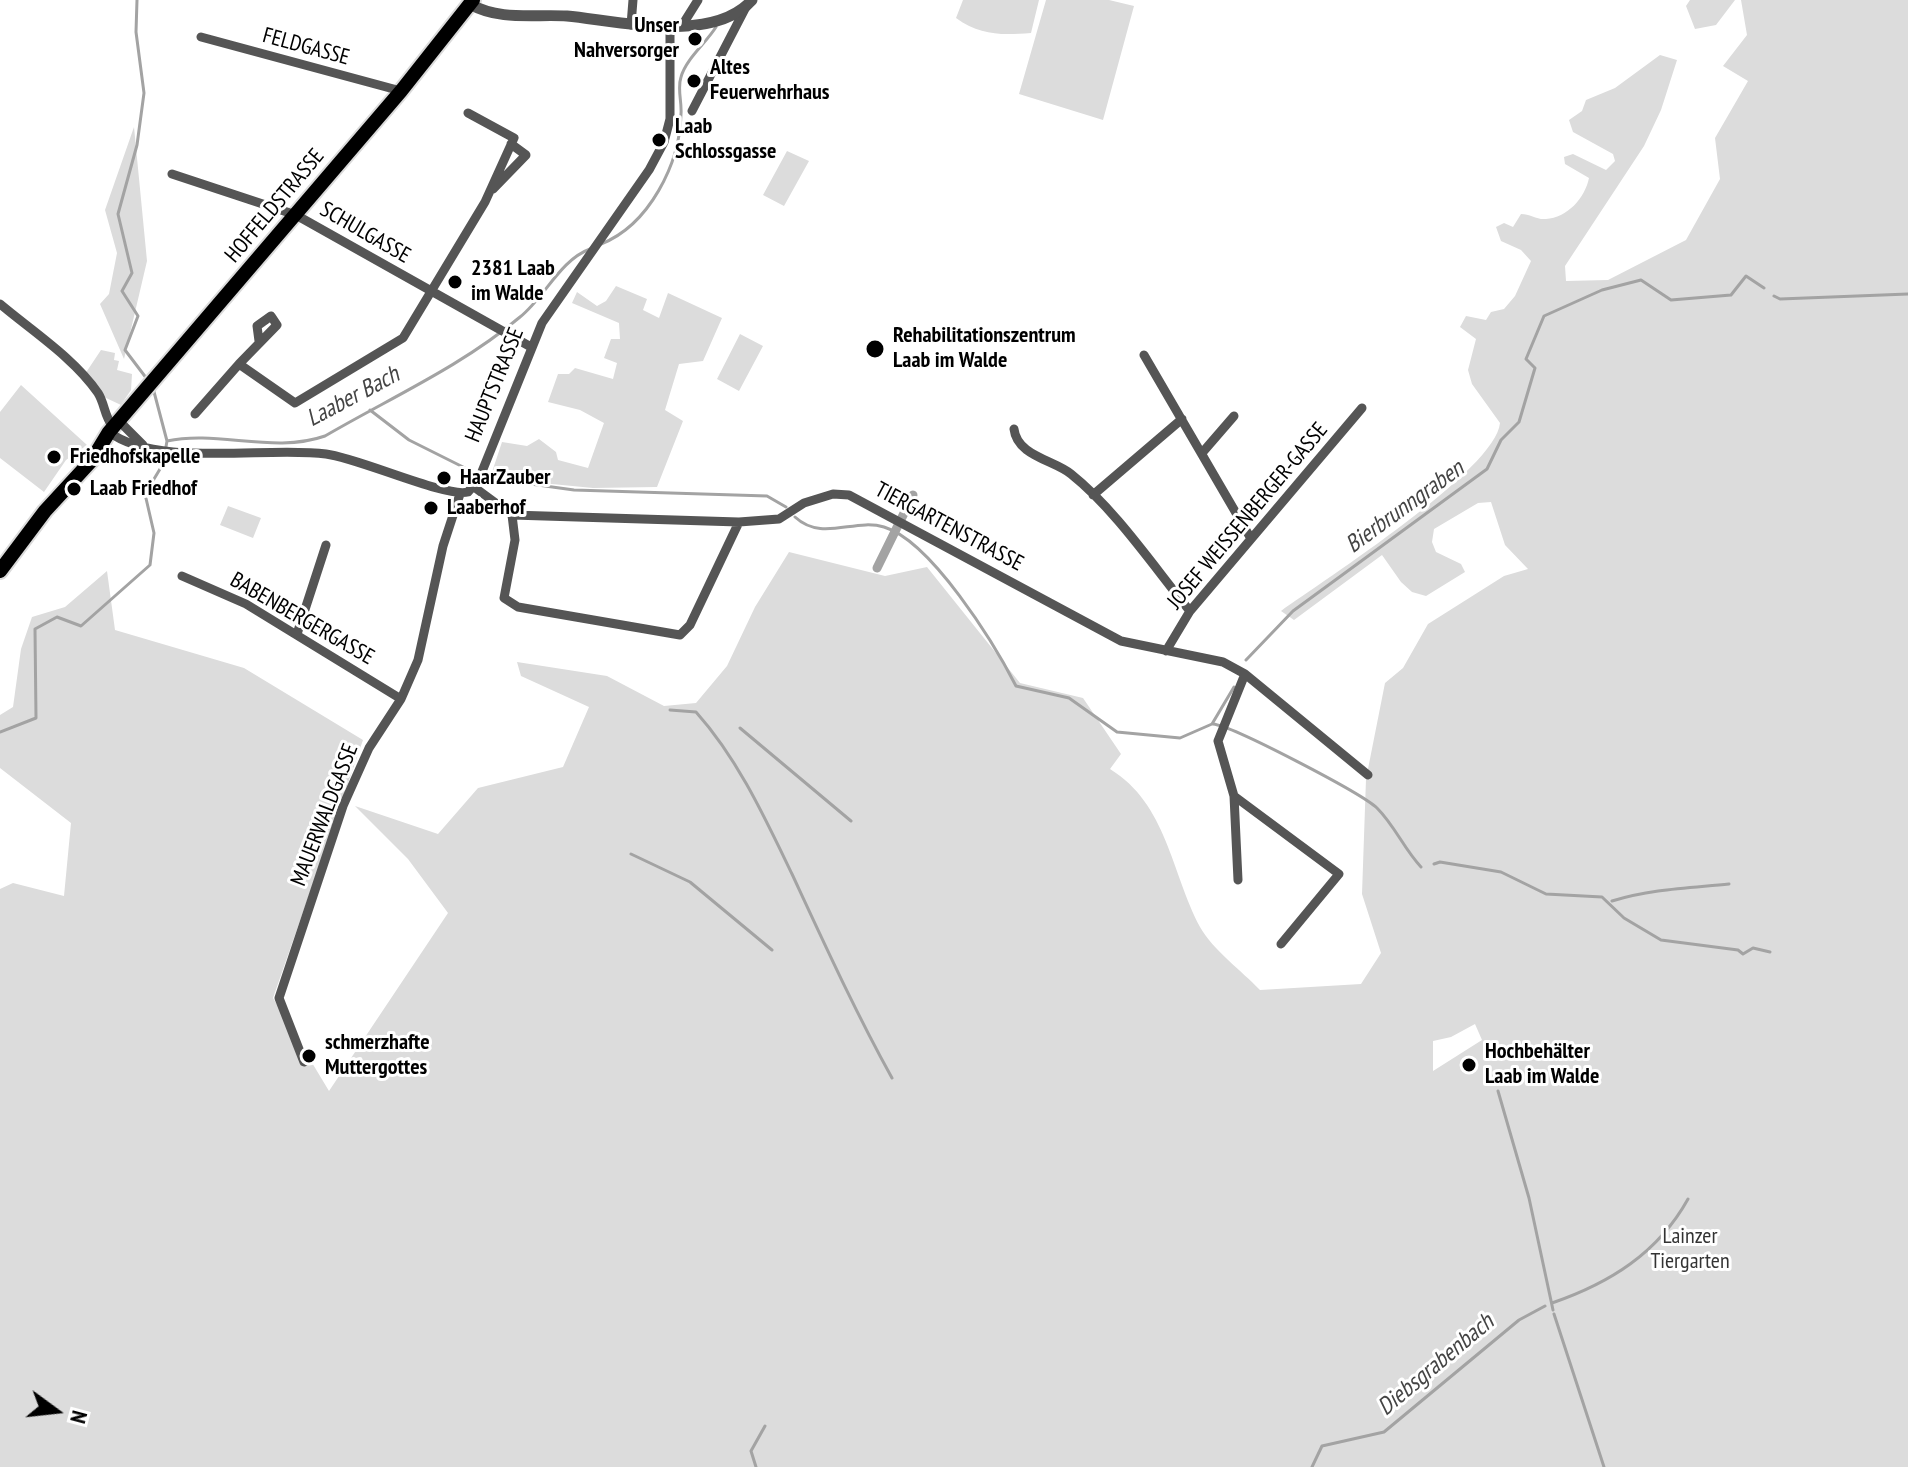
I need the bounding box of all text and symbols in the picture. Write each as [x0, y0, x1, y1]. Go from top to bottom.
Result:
place label: Unser Nahversorger [574, 13, 679, 64]
street label: FELDGASSE [260, 23, 352, 71]
marker: Unser Nahversorger [686, 30, 704, 48]
place label: Altes Feuerwehrhaus [710, 55, 829, 106]
marker: Altes Feuerwehrhaus [685, 72, 703, 90]
place label: Laab Schlossgasse [675, 114, 776, 166]
marker: Laab Schlossgasse [650, 131, 668, 149]
street label: HOFFELDSTRASSE [220, 144, 330, 268]
street label: SCHULGASSE [315, 197, 415, 269]
place label: 2381 Laab im Walde [471, 256, 555, 308]
marker: 2381 Laab im Walde [446, 273, 464, 291]
place label: Rehabilitationszentrum Laab im Walde [893, 323, 1076, 374]
street label: HAUPTSTRASSE [460, 324, 530, 446]
marker: Rehabilitationszentrum Laab im Walde [864, 338, 886, 360]
water label: Laaber Bach [302, 361, 404, 433]
street label: JOSEF WEISSENBERGER-GASSE [1162, 417, 1334, 615]
place label: Friedhofskapelle [70, 444, 200, 470]
marker: Friedhofskapelle [45, 448, 63, 466]
water label: Bierbrunngraben [1340, 455, 1470, 559]
place label: HaarZauber [460, 465, 551, 491]
marker: HaarZauber [435, 469, 453, 487]
place label: Laab Friedhof [90, 476, 197, 502]
street label: TIERGARTENSTRASSE [870, 477, 1028, 577]
marker: Laab Friedhof [65, 480, 83, 498]
place label: Laaberhof [447, 495, 525, 521]
marker: Laaberhof [422, 499, 440, 517]
street label: BABENBERGERGASSE [225, 567, 379, 671]
street label: MAUERWALDGASSE [286, 740, 364, 890]
place label: schmerzhafte Muttergottes [325, 1030, 430, 1082]
place label: Hochbehälter Laab im Walde [1485, 1039, 1599, 1090]
marker: schmerzhafte Muttergottes [300, 1047, 318, 1065]
marker: Hochbehälter Laab im Walde [1460, 1056, 1478, 1074]
park label: Lainzer Tiergarten [1650, 1224, 1730, 1276]
water label: Diebsgrabenbach [1372, 1308, 1500, 1422]
north arrow [16, 1371, 96, 1451]
text: N [64, 1408, 94, 1427]

